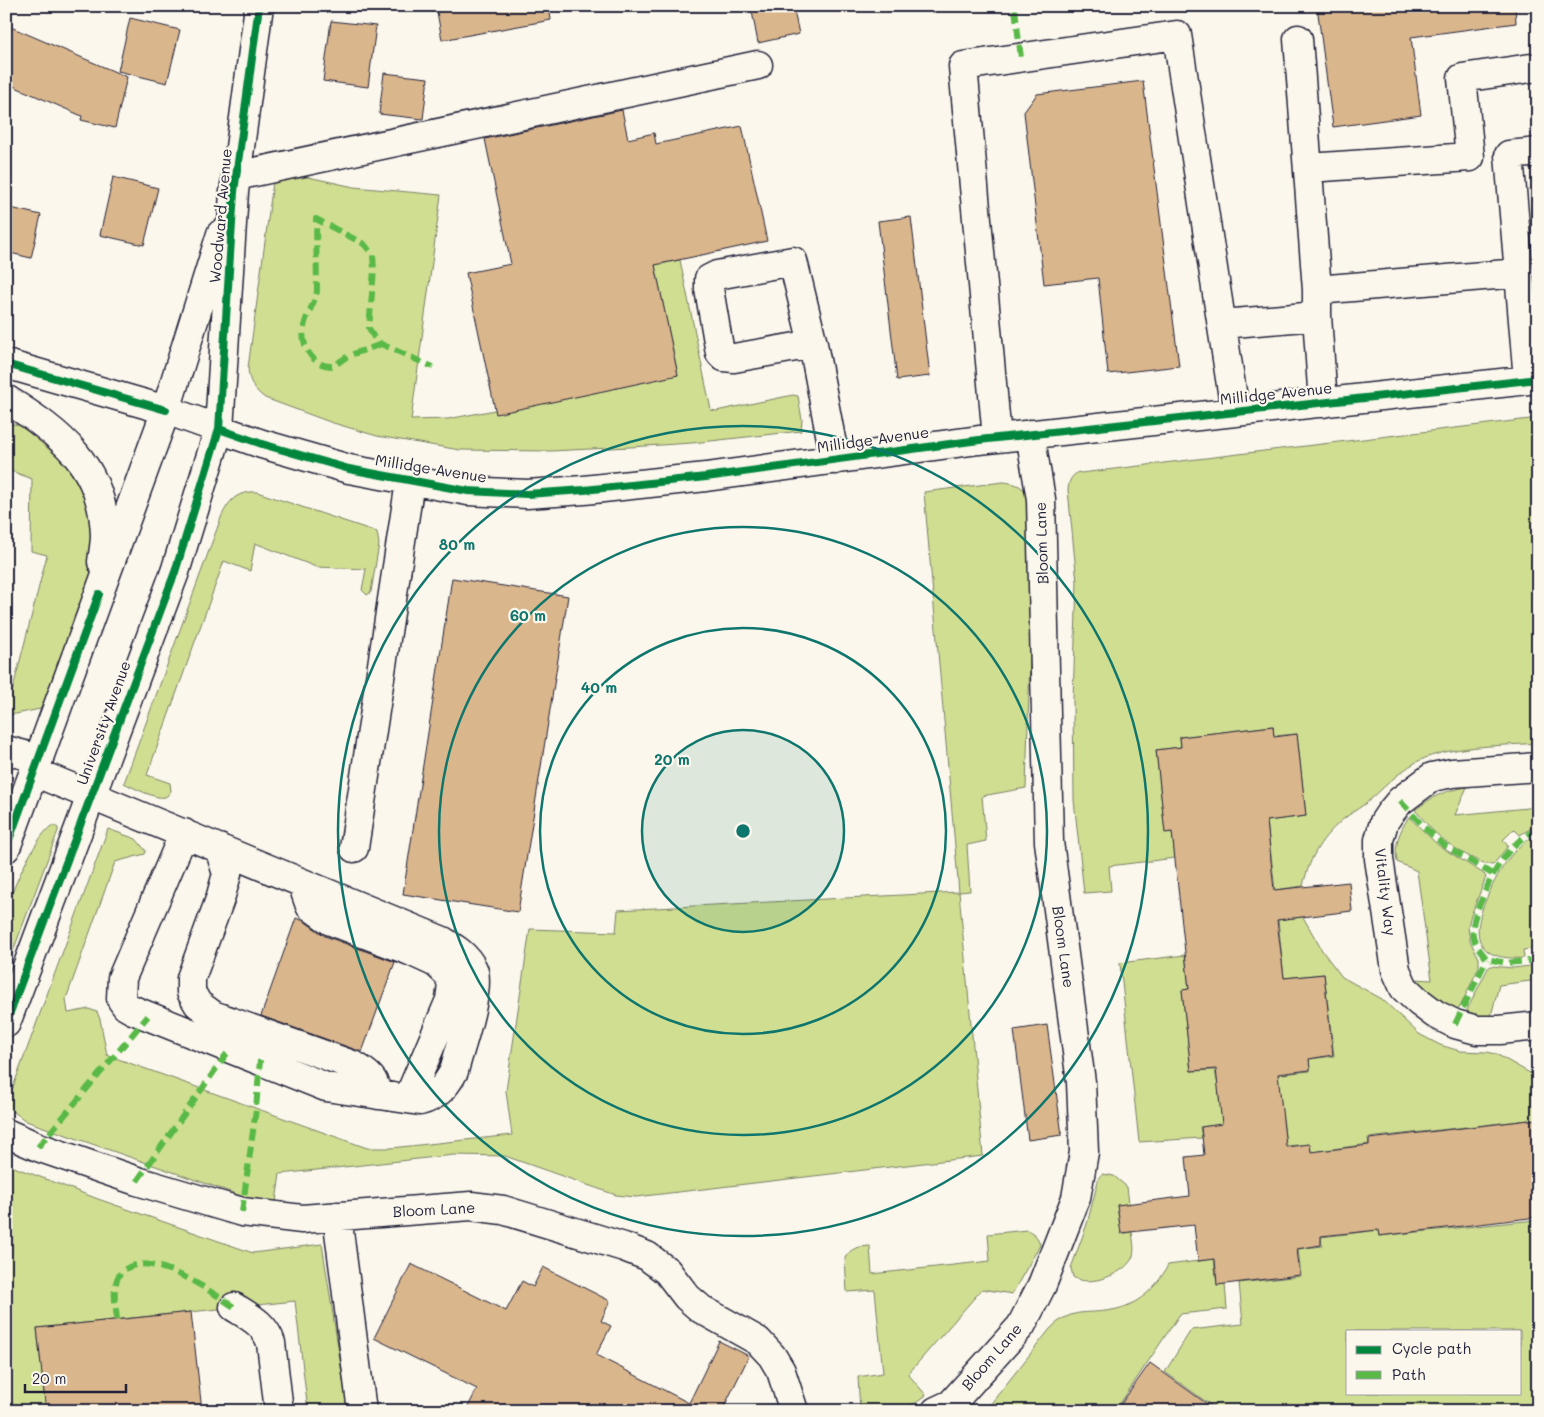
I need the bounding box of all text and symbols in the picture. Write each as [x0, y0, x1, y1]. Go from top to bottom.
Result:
street label: Woodward Avenue [204, 148, 236, 284]
street label: Millidge Avenue [1219, 377, 1333, 409]
street label: Millidge Avenue [816, 421, 930, 457]
street label: Millidge Avenue [374, 449, 488, 487]
street label: Bloom Lane [1030, 501, 1052, 585]
text: 80 m [439, 534, 475, 554]
text: 60 m [510, 605, 546, 625]
street label: University Avenue [71, 658, 135, 787]
text: 40 m [581, 677, 617, 697]
text: 20 m [654, 749, 690, 769]
centre of rings [734, 822, 752, 840]
street label: Vitality Way [1371, 847, 1401, 937]
street label: Bloom Lane [1048, 905, 1080, 989]
street label: Bloom Lane [392, 1197, 476, 1221]
street label: Bloom Lane [957, 1319, 1026, 1394]
legend [1346, 1330, 1522, 1394]
text: Cycle path [1392, 1338, 1471, 1358]
scale bar [25, 1362, 126, 1394]
text: Path [1392, 1364, 1426, 1384]
text: 20 m [32, 1368, 66, 1388]

